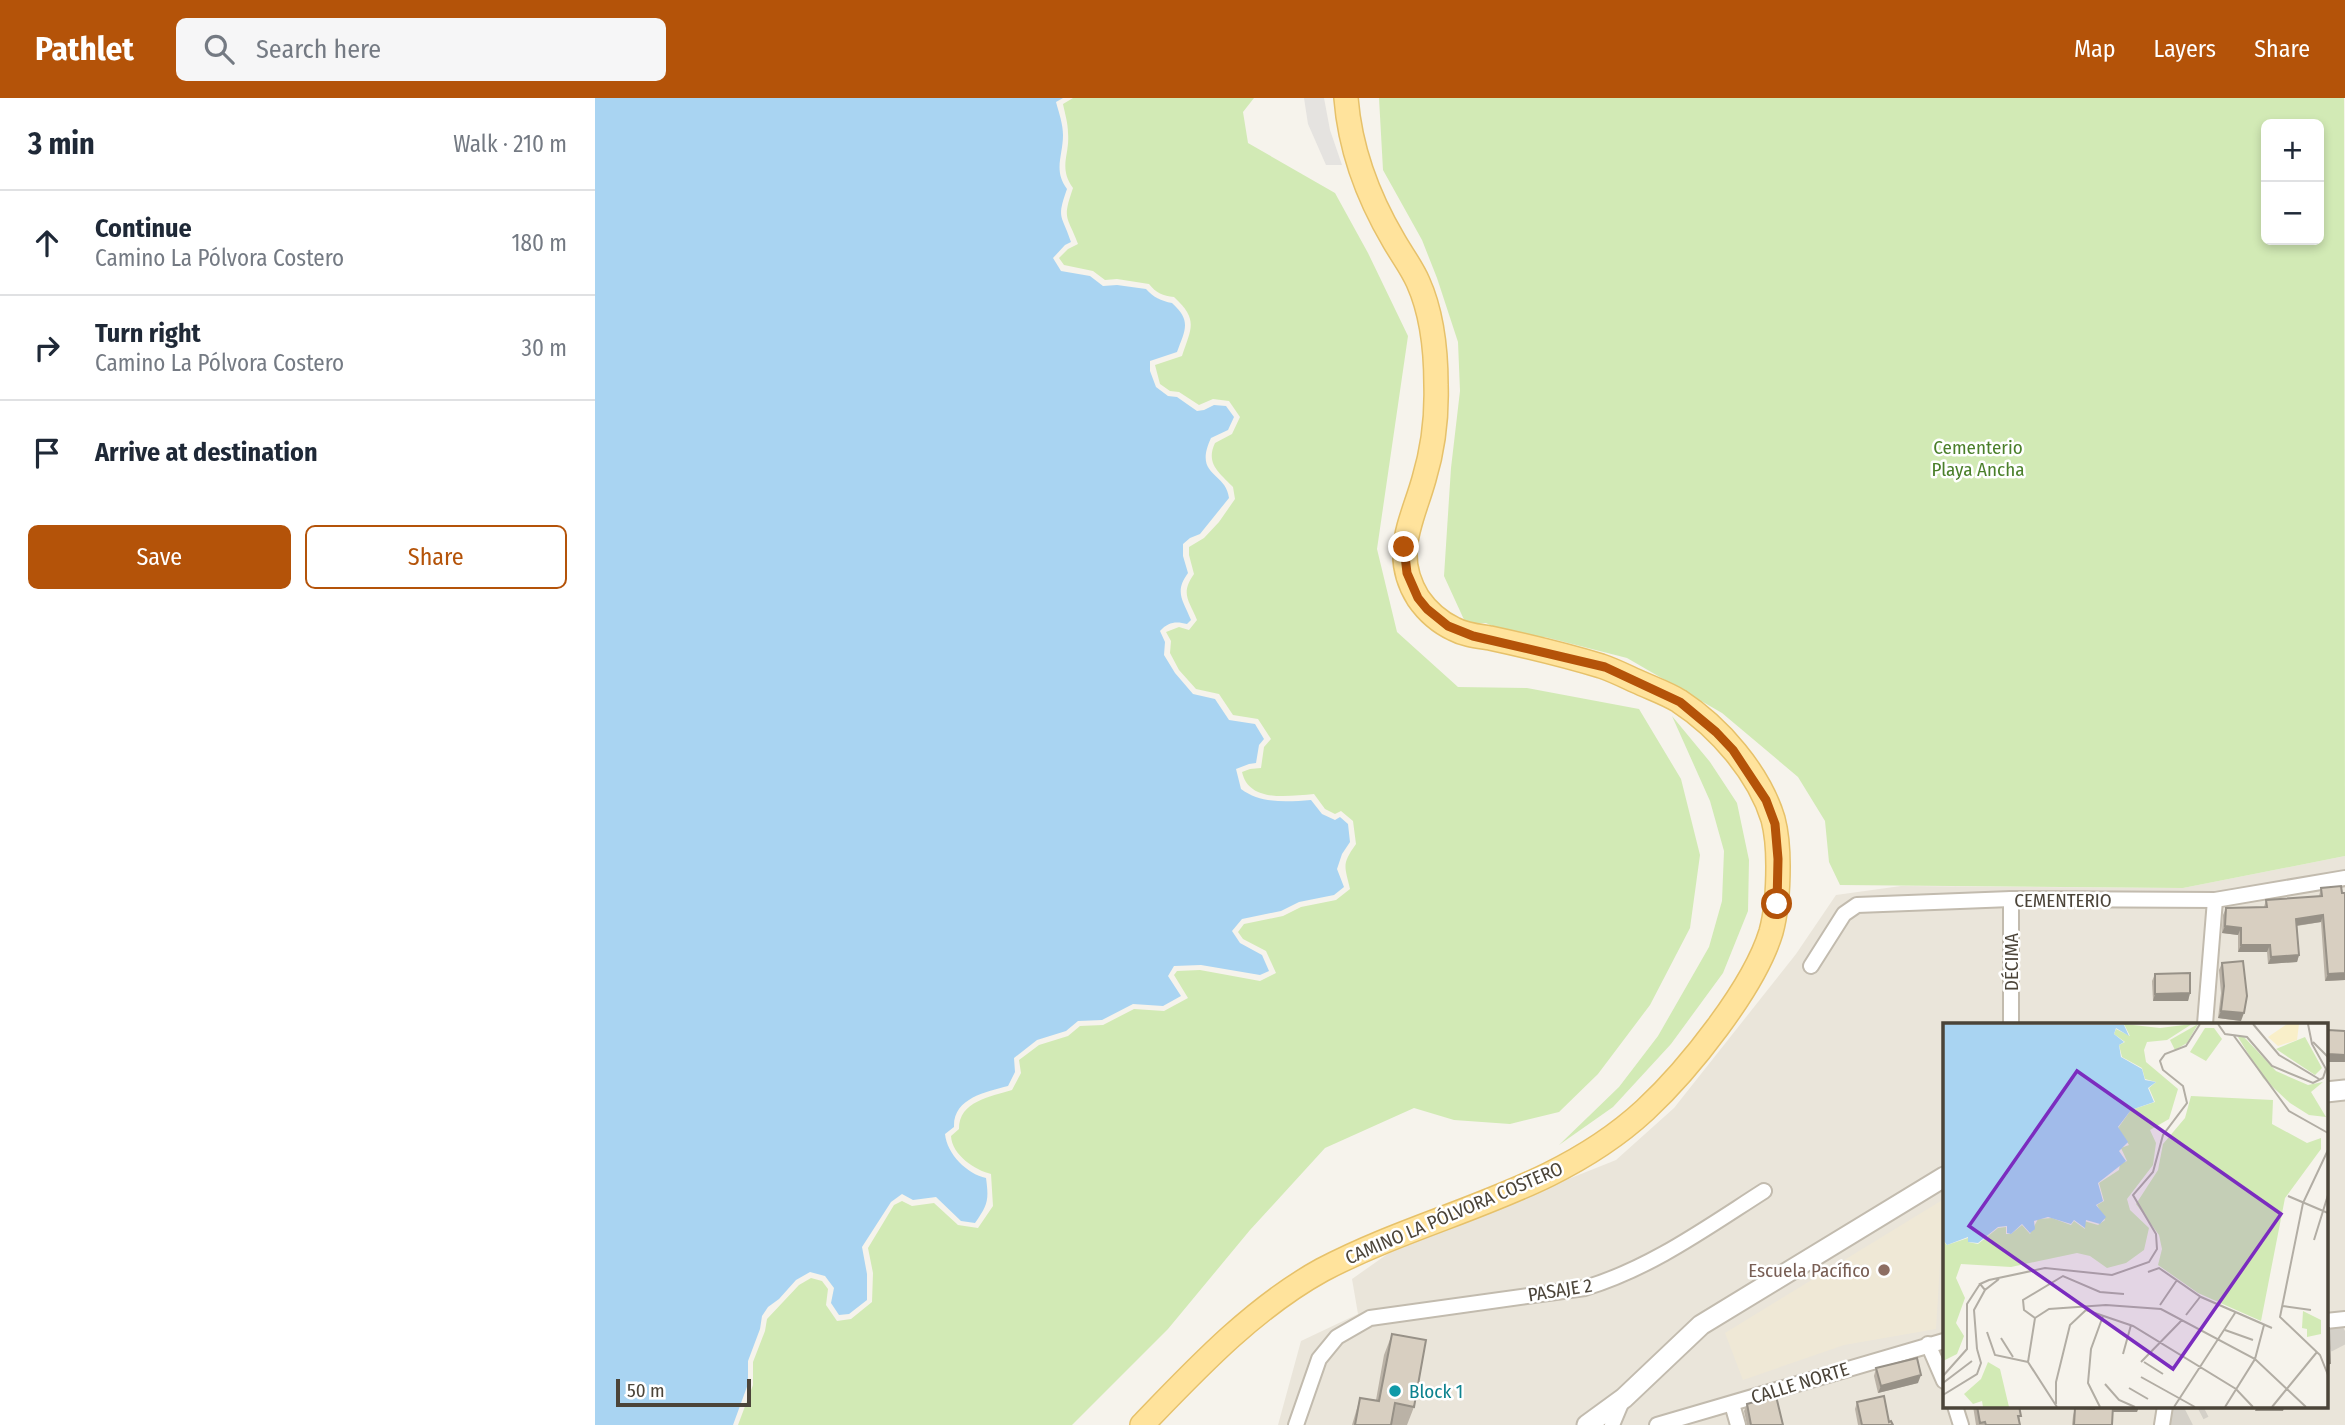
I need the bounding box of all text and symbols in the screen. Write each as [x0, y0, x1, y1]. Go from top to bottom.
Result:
search box [176, 18, 666, 81]
text: Pathlet [35, 29, 134, 69]
icon: search [200, 30, 238, 68]
text: Search here [256, 34, 381, 65]
text: Map [2074, 35, 2116, 63]
text: Layers [2154, 35, 2216, 63]
text: Share [2254, 35, 2310, 63]
map controls [2261, 119, 2324, 245]
button: + [2261, 119, 2324, 182]
text: 3 min [28, 126, 95, 162]
text: Walk · 210 m [453, 130, 567, 158]
button: − [2261, 182, 2324, 245]
text: Continue [95, 213, 192, 244]
icon: ahead [28, 224, 66, 262]
text: 180 m [511, 229, 567, 257]
text: Camino La Pólvora Costero [95, 244, 344, 272]
text: Turn right [95, 318, 201, 349]
icon: right [28, 329, 66, 367]
text: 30 m [522, 334, 567, 362]
text: Camino La Pólvora Costero [95, 349, 344, 377]
icon: arrive [28, 434, 66, 472]
park label: Cementerio Playa Ancha [1931, 436, 2025, 481]
text: Arrive at destination [95, 437, 318, 468]
button: Save [28, 525, 291, 589]
button: Share [305, 525, 567, 589]
route end [1388, 531, 1419, 562]
route start [1761, 888, 1792, 919]
street label: CEMENTERIO [2014, 889, 2112, 912]
street label: DÉCIMA [2000, 933, 2023, 991]
inset map [1943, 1023, 2327, 1408]
street label: CAMINO LA PÓLVORA COSTERO [1342, 1157, 1566, 1269]
place label: Escuela Pacífico [1748, 1259, 1870, 1282]
marker: Escuela Pacífico [1876, 1262, 1892, 1278]
street label: PASAJE 2 [1526, 1274, 1594, 1306]
street label: CALLE NORTE [1748, 1357, 1852, 1409]
scale bar [616, 1376, 751, 1408]
text: 50 m [627, 1379, 665, 1402]
place label: Block 1 [1409, 1380, 1463, 1403]
marker: Block 1 [1387, 1383, 1403, 1399]

